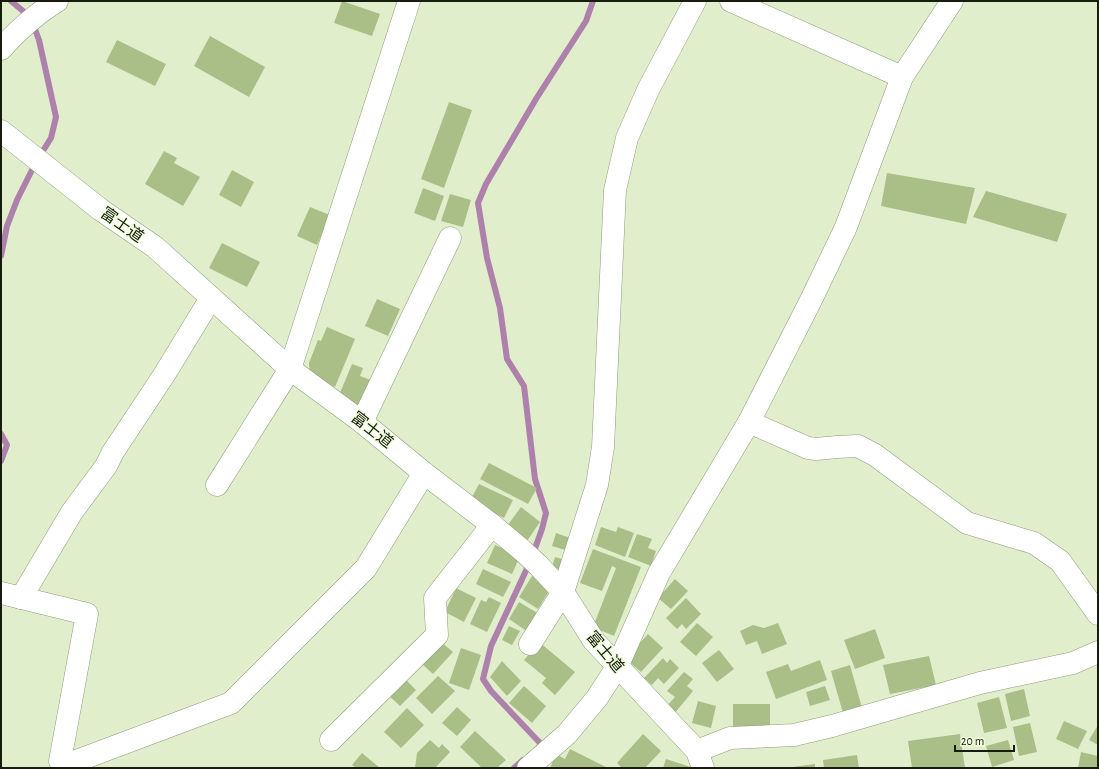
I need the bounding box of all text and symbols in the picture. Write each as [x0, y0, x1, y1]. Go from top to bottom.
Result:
street label: 富士道 [98, 204, 147, 245]
street label: 富士道 [348, 408, 396, 451]
street label: 富士道 [583, 628, 627, 676]
scale bar [955, 727, 1014, 753]
text: 20 m [961, 735, 984, 747]

